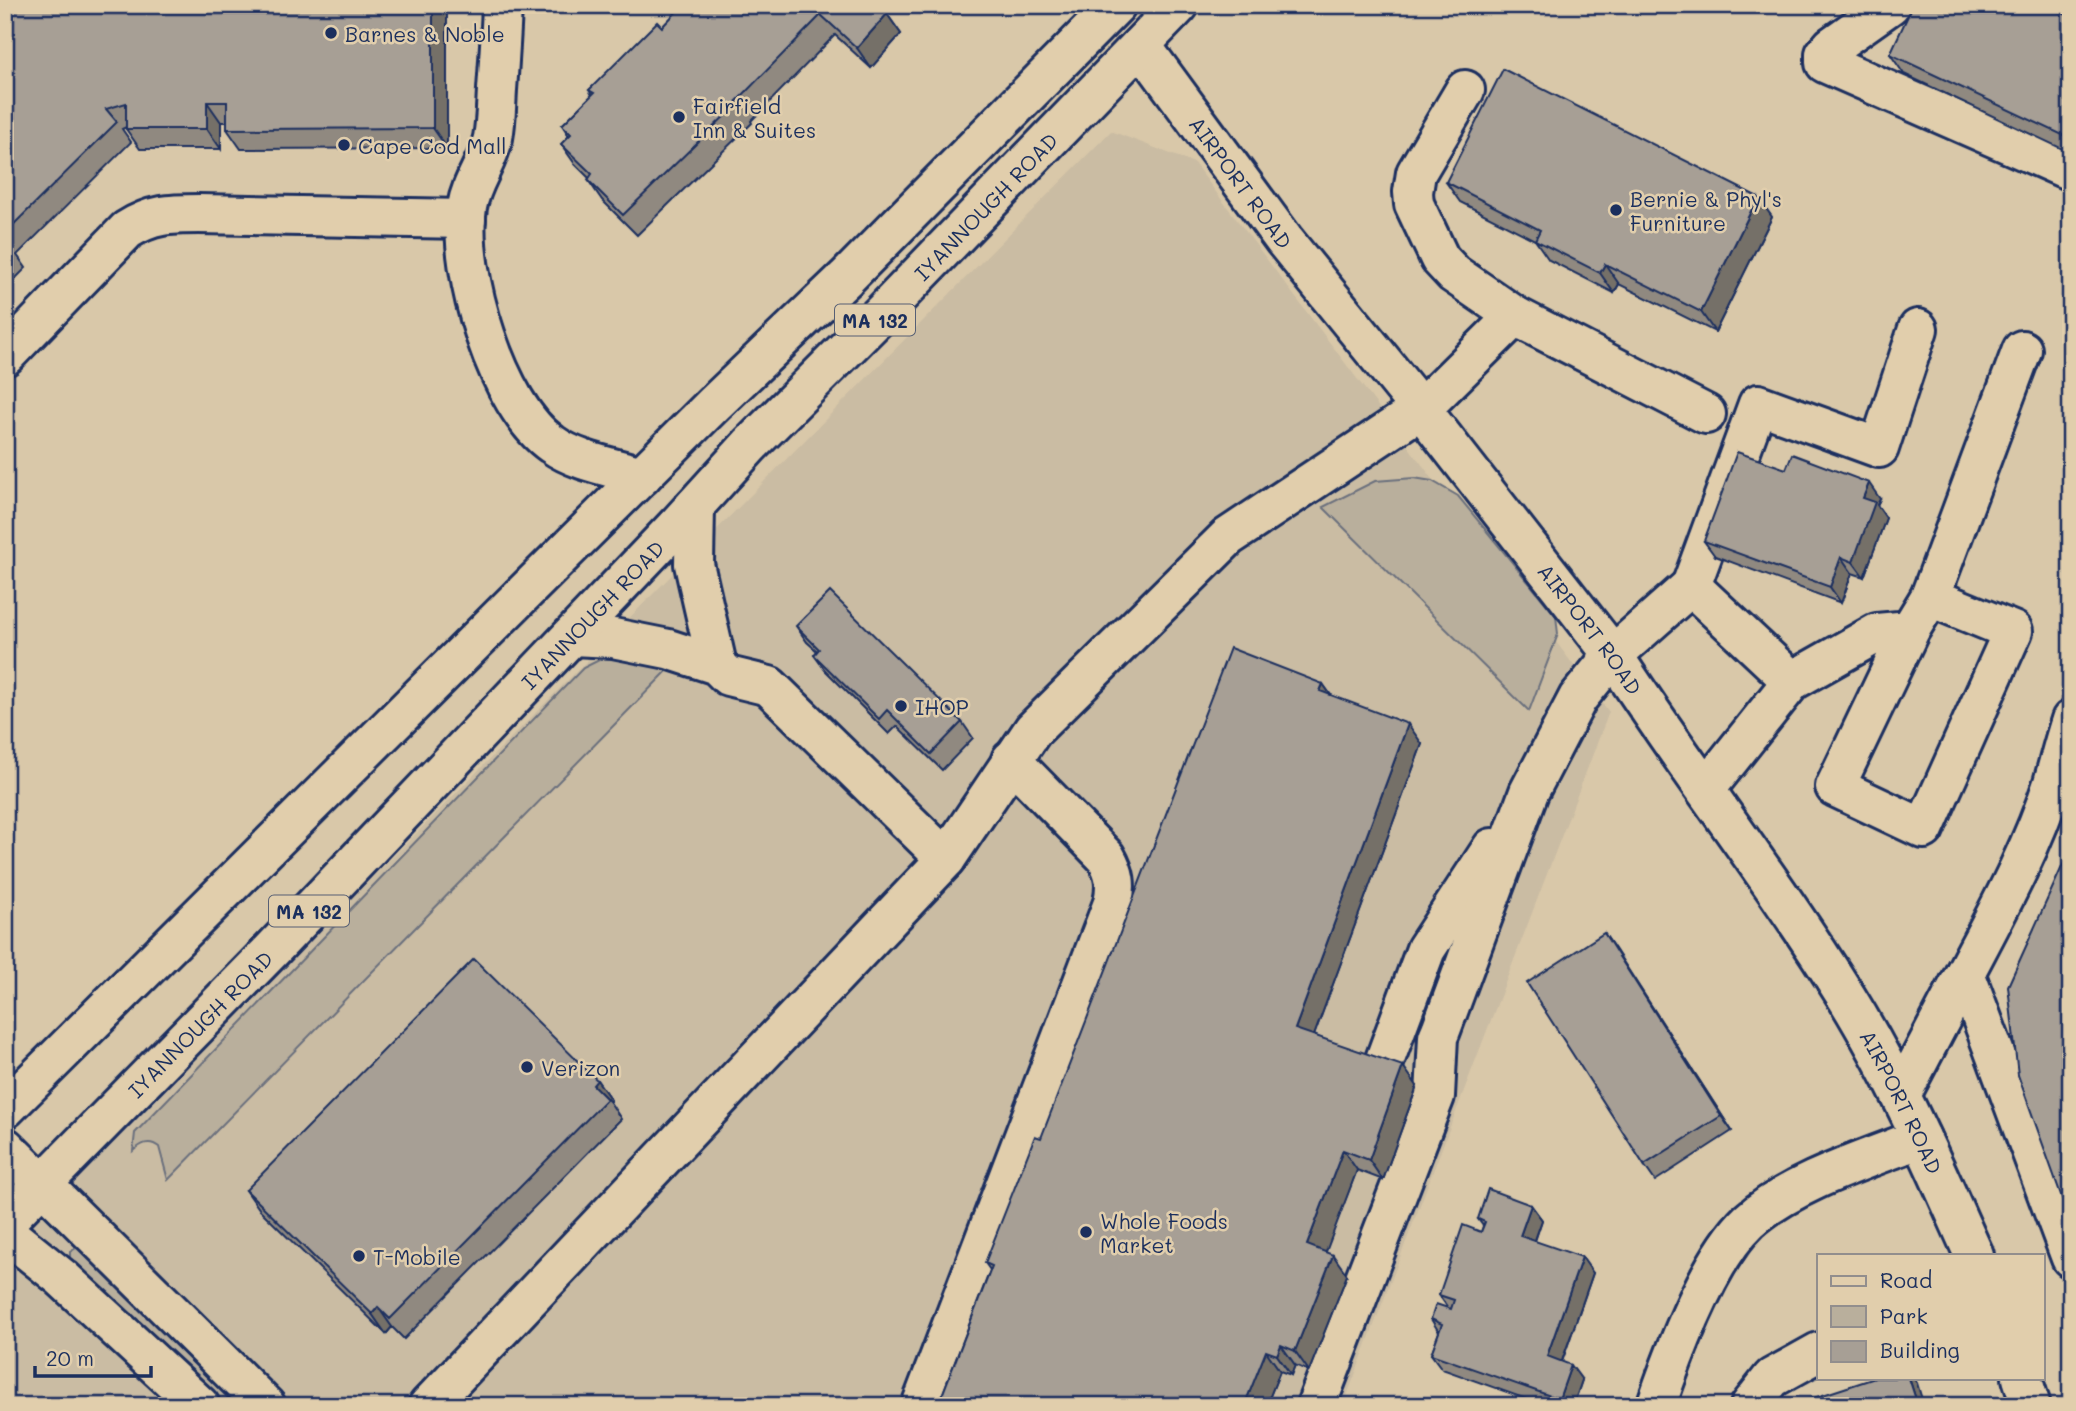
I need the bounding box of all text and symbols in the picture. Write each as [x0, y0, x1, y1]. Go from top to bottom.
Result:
place label: Barnes & Noble [345, 20, 505, 47]
marker: Barnes & Noble [323, 25, 339, 41]
place label: Fairfield Inn & Suites [693, 92, 816, 143]
marker: Fairfield Inn & Suites [671, 109, 687, 125]
street label: AIRPORT ROAD [1184, 111, 1299, 254]
street label: IYANNOUGH ROAD [908, 126, 1063, 286]
place label: Cape Cod Mall [358, 132, 507, 159]
marker: Cape Cod Mall [336, 137, 352, 153]
place label: Bernie & Phyl's Furniture [1630, 185, 1782, 236]
marker: Bernie & Phyl's Furniture [1608, 202, 1624, 218]
road number: MA 132 [835, 304, 915, 336]
street label: IYANNOUGH ROAD [515, 534, 669, 694]
street label: AIRPORT ROAD [1533, 557, 1649, 700]
place label: IHOP [915, 693, 969, 720]
marker: IHOP [893, 698, 909, 714]
road number: MA 132 [269, 896, 349, 926]
street label: IYANNOUGH ROAD [122, 944, 278, 1103]
street label: AIRPORT ROAD [1855, 1025, 1949, 1178]
place label: Verizon [541, 1054, 620, 1081]
marker: Verizon [519, 1059, 535, 1075]
place label: Whole Foods Market [1100, 1207, 1228, 1258]
marker: Whole Foods Market [1078, 1224, 1094, 1240]
place label: T-Mobile [373, 1243, 461, 1270]
marker: T-Mobile [351, 1248, 367, 1264]
legend [1817, 1254, 2044, 1380]
text: Road [1880, 1266, 1932, 1293]
text: Park [1880, 1302, 1928, 1329]
scale bar [35, 1334, 150, 1378]
text: Building [1880, 1336, 1960, 1363]
text: 20 m [46, 1344, 94, 1371]

